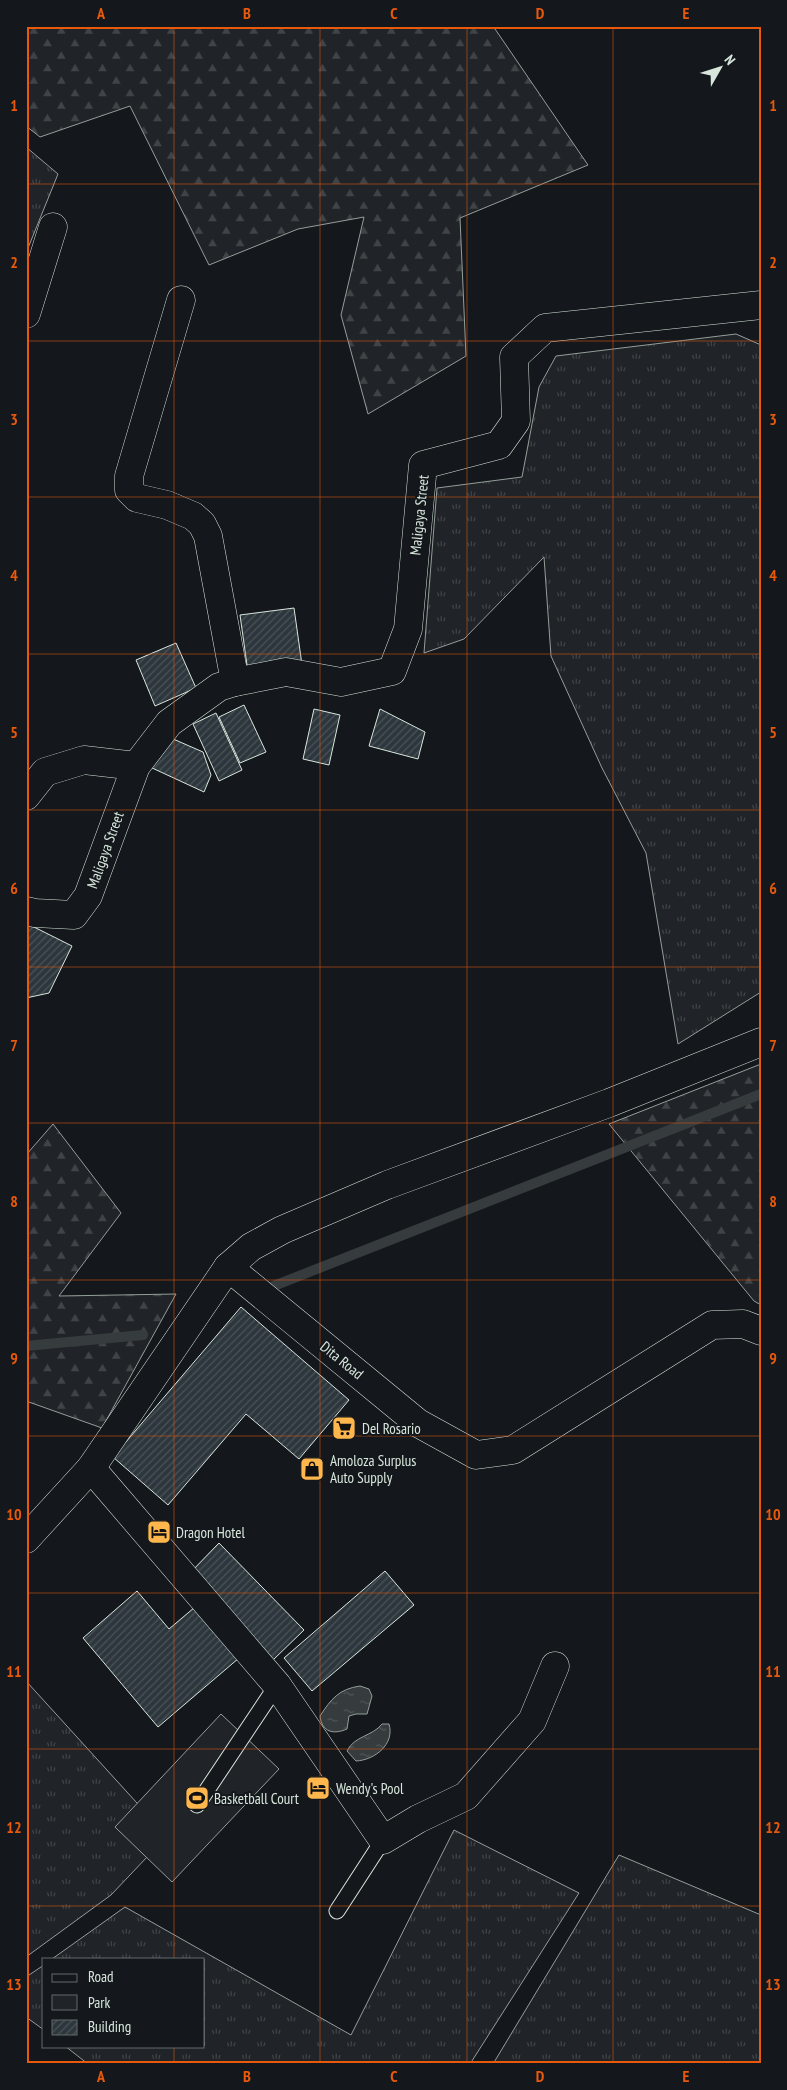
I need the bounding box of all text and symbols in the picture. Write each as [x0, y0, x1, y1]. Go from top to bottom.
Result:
text: A [96, 3, 106, 23]
text: B [243, 3, 251, 23]
text: C [390, 3, 398, 23]
text: D [536, 3, 545, 23]
text: E [683, 3, 690, 23]
north arrow [694, 42, 744, 92]
text: N [721, 51, 739, 68]
text: 1 [10, 95, 18, 115]
text: 1 [769, 95, 777, 115]
text: 2 [10, 252, 18, 272]
text: 2 [769, 252, 777, 272]
text: 3 [10, 409, 18, 429]
text: 3 [769, 409, 777, 429]
street label: Maligaya Street [405, 474, 433, 556]
text: 4 [10, 565, 18, 585]
text: 4 [769, 565, 777, 585]
text: 5 [10, 722, 18, 742]
text: 5 [769, 722, 777, 742]
street label: Maligaya Street [82, 809, 128, 891]
text: 6 [10, 878, 18, 898]
text: 6 [769, 878, 777, 898]
text: 7 [10, 1035, 18, 1055]
text: 7 [769, 1035, 777, 1055]
text: 8 [10, 1191, 18, 1211]
text: 8 [769, 1191, 777, 1211]
street label: Dita Road [317, 1337, 367, 1383]
text: 9 [10, 1348, 18, 1368]
text: 9 [769, 1348, 777, 1368]
supermarket icon: Del Rosario [331, 1415, 357, 1441]
place label: Del Rosario [362, 1419, 421, 1438]
place label: Amoloza Surplus Auto Supply [330, 1451, 416, 1487]
shop icon: Amoloza Surplus Auto Supply [299, 1456, 325, 1482]
text: 10 [6, 1504, 22, 1524]
text: 10 [765, 1504, 781, 1524]
hotel icon: Dragon Hotel [146, 1519, 172, 1545]
place label: Dragon Hotel [176, 1523, 245, 1542]
text: 11 [6, 1661, 22, 1681]
text: 11 [765, 1661, 781, 1681]
hotel icon: Wendy's Pool [305, 1775, 331, 1801]
place label: Wendy's Pool [336, 1779, 404, 1798]
sports icon: Basketball Court [184, 1785, 210, 1811]
place label: Basketball Court [214, 1789, 299, 1808]
text: 12 [6, 1817, 22, 1837]
text: 12 [765, 1817, 781, 1837]
legend [42, 1958, 205, 2048]
text: Road [88, 1967, 114, 1986]
text: 13 [6, 1974, 22, 1994]
text: 13 [765, 1974, 781, 1994]
text: Park [88, 1993, 110, 2012]
text: Building [88, 2017, 131, 2036]
text: A [96, 2066, 106, 2086]
text: B [243, 2066, 251, 2086]
text: C [390, 2066, 398, 2086]
text: D [536, 2066, 545, 2086]
text: E [683, 2066, 690, 2086]

